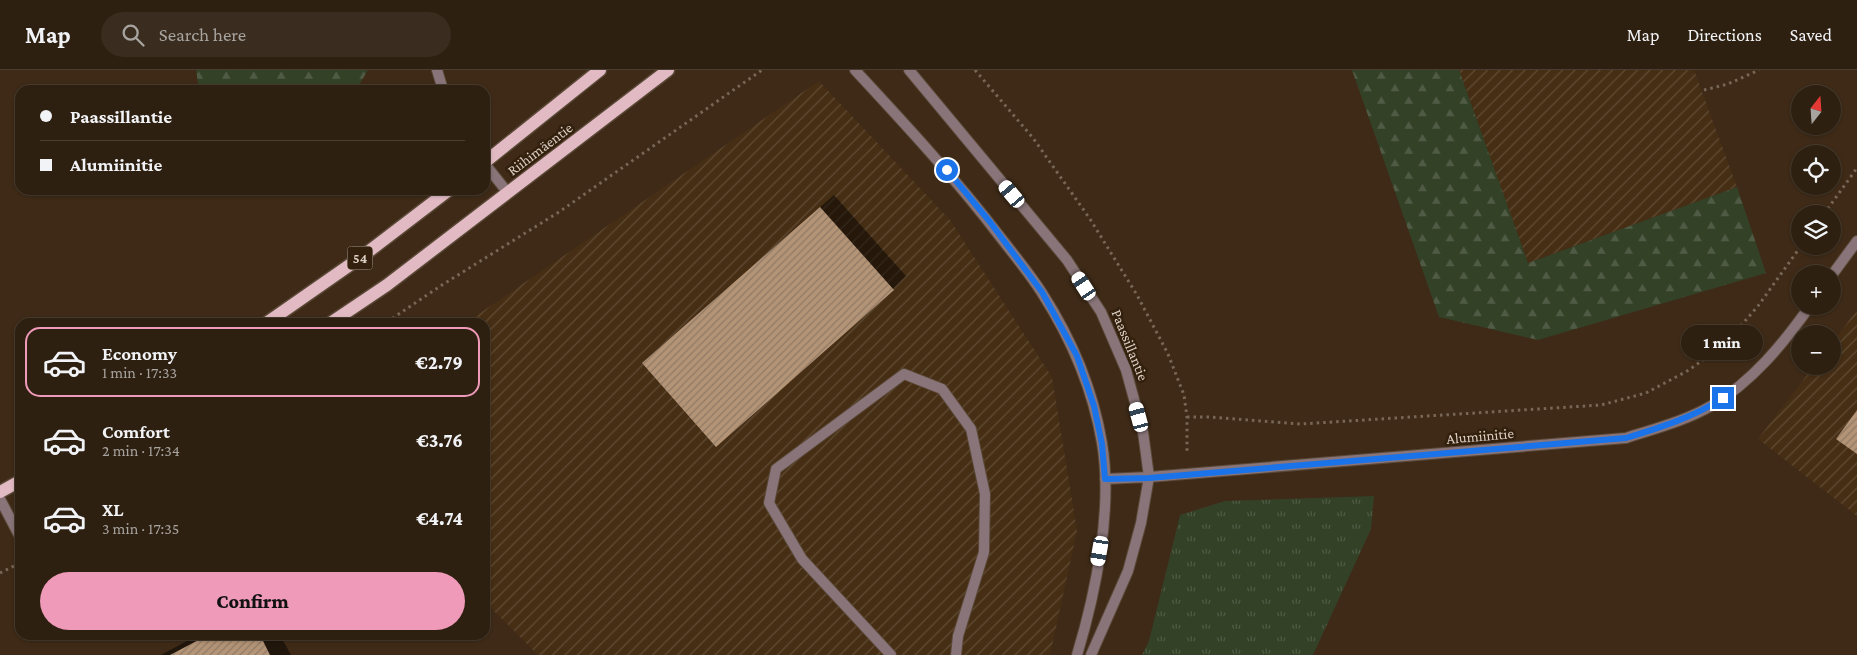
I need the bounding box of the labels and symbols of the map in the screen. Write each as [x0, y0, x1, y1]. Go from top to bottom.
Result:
north arrow [1791, 85, 1841, 135]
street label: Riihimäentie [504, 119, 576, 179]
route start [936, 159, 958, 181]
car [996, 178, 1027, 210]
road number: 54 [348, 247, 372, 270]
car [1069, 269, 1098, 303]
street label: Paassillantie [1108, 307, 1152, 383]
callout: 1 min [1682, 325, 1764, 360]
route end [1712, 387, 1734, 409]
car [1127, 401, 1150, 433]
street label: Alumiinitie [1446, 425, 1515, 447]
car [1090, 535, 1109, 567]

